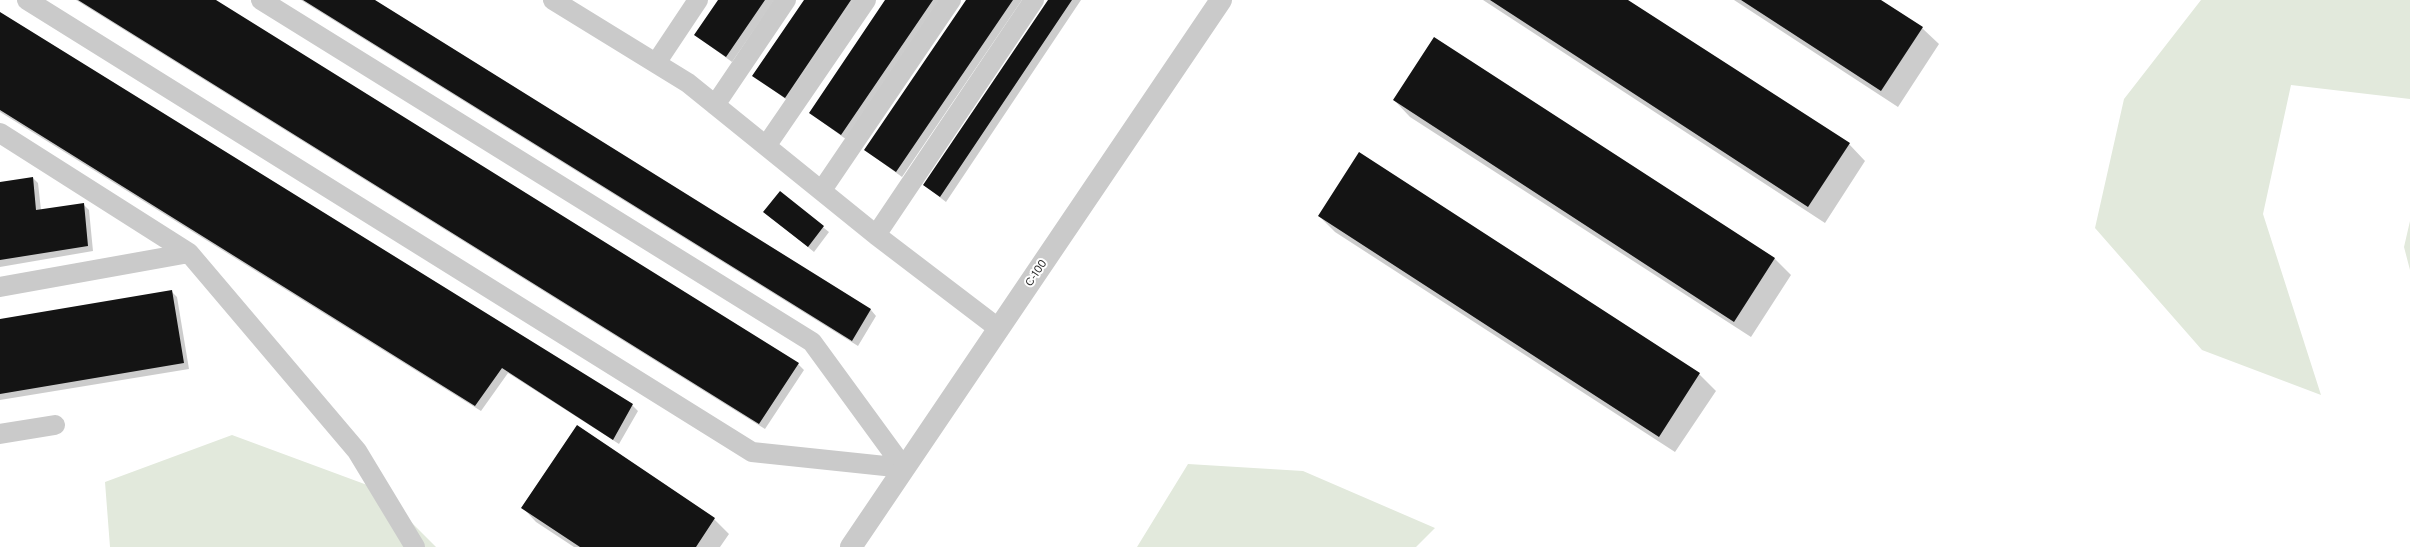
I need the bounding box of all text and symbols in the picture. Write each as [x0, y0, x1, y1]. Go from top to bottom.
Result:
street label: С-100 [1022, 257, 1050, 289]

